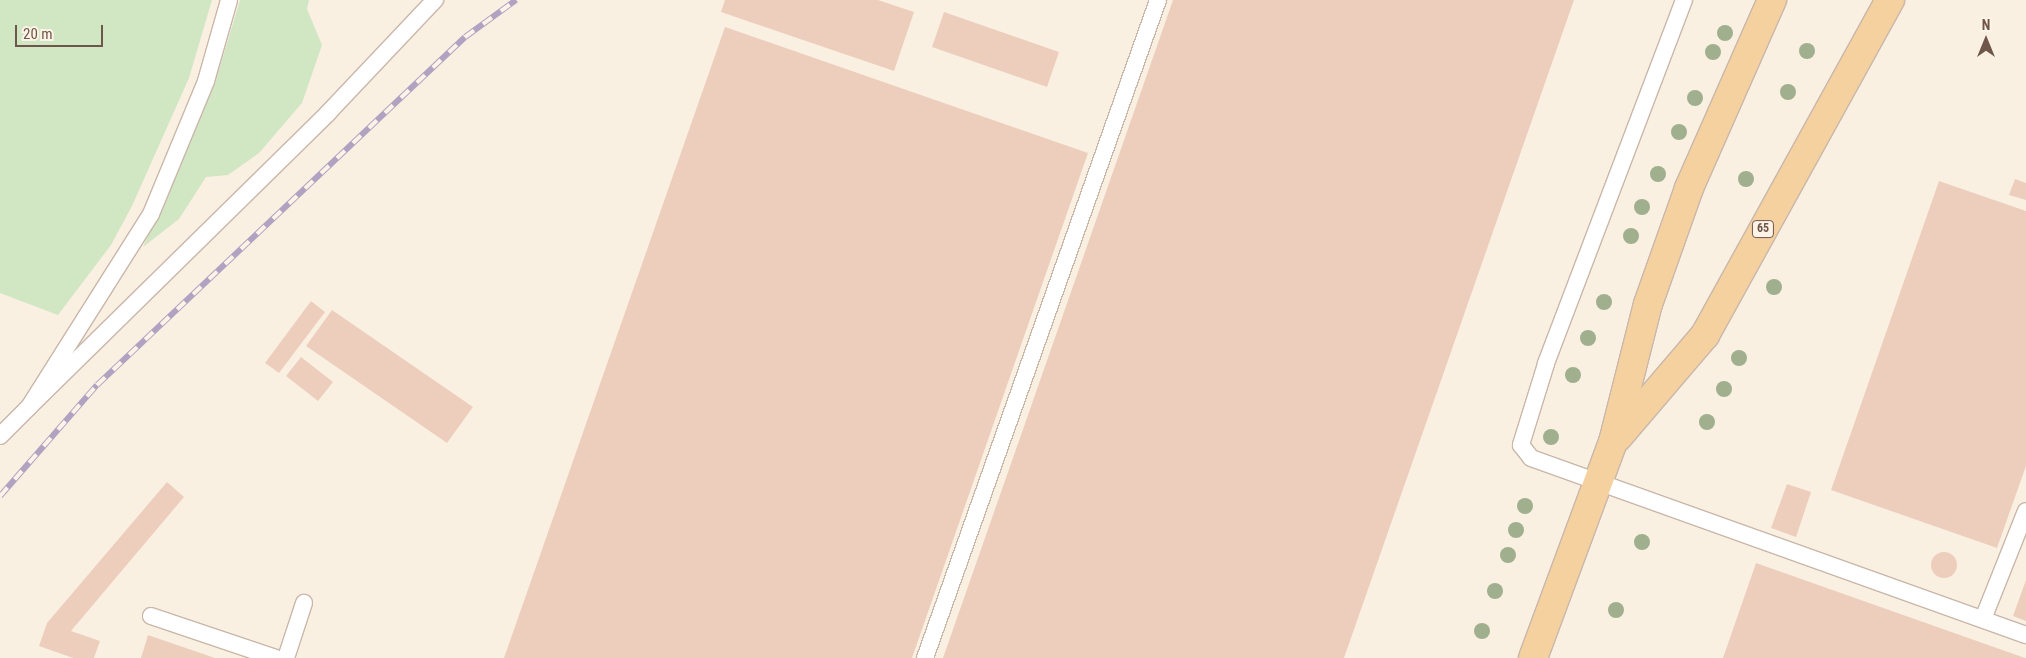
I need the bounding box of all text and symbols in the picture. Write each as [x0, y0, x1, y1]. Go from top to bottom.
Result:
scale bar [18, 15, 105, 47]
north arrow [1961, 15, 2011, 65]
text: N [1982, 17, 1990, 33]
text: 20 m [23, 25, 53, 43]
road number: 65 [1752, 220, 1774, 238]

